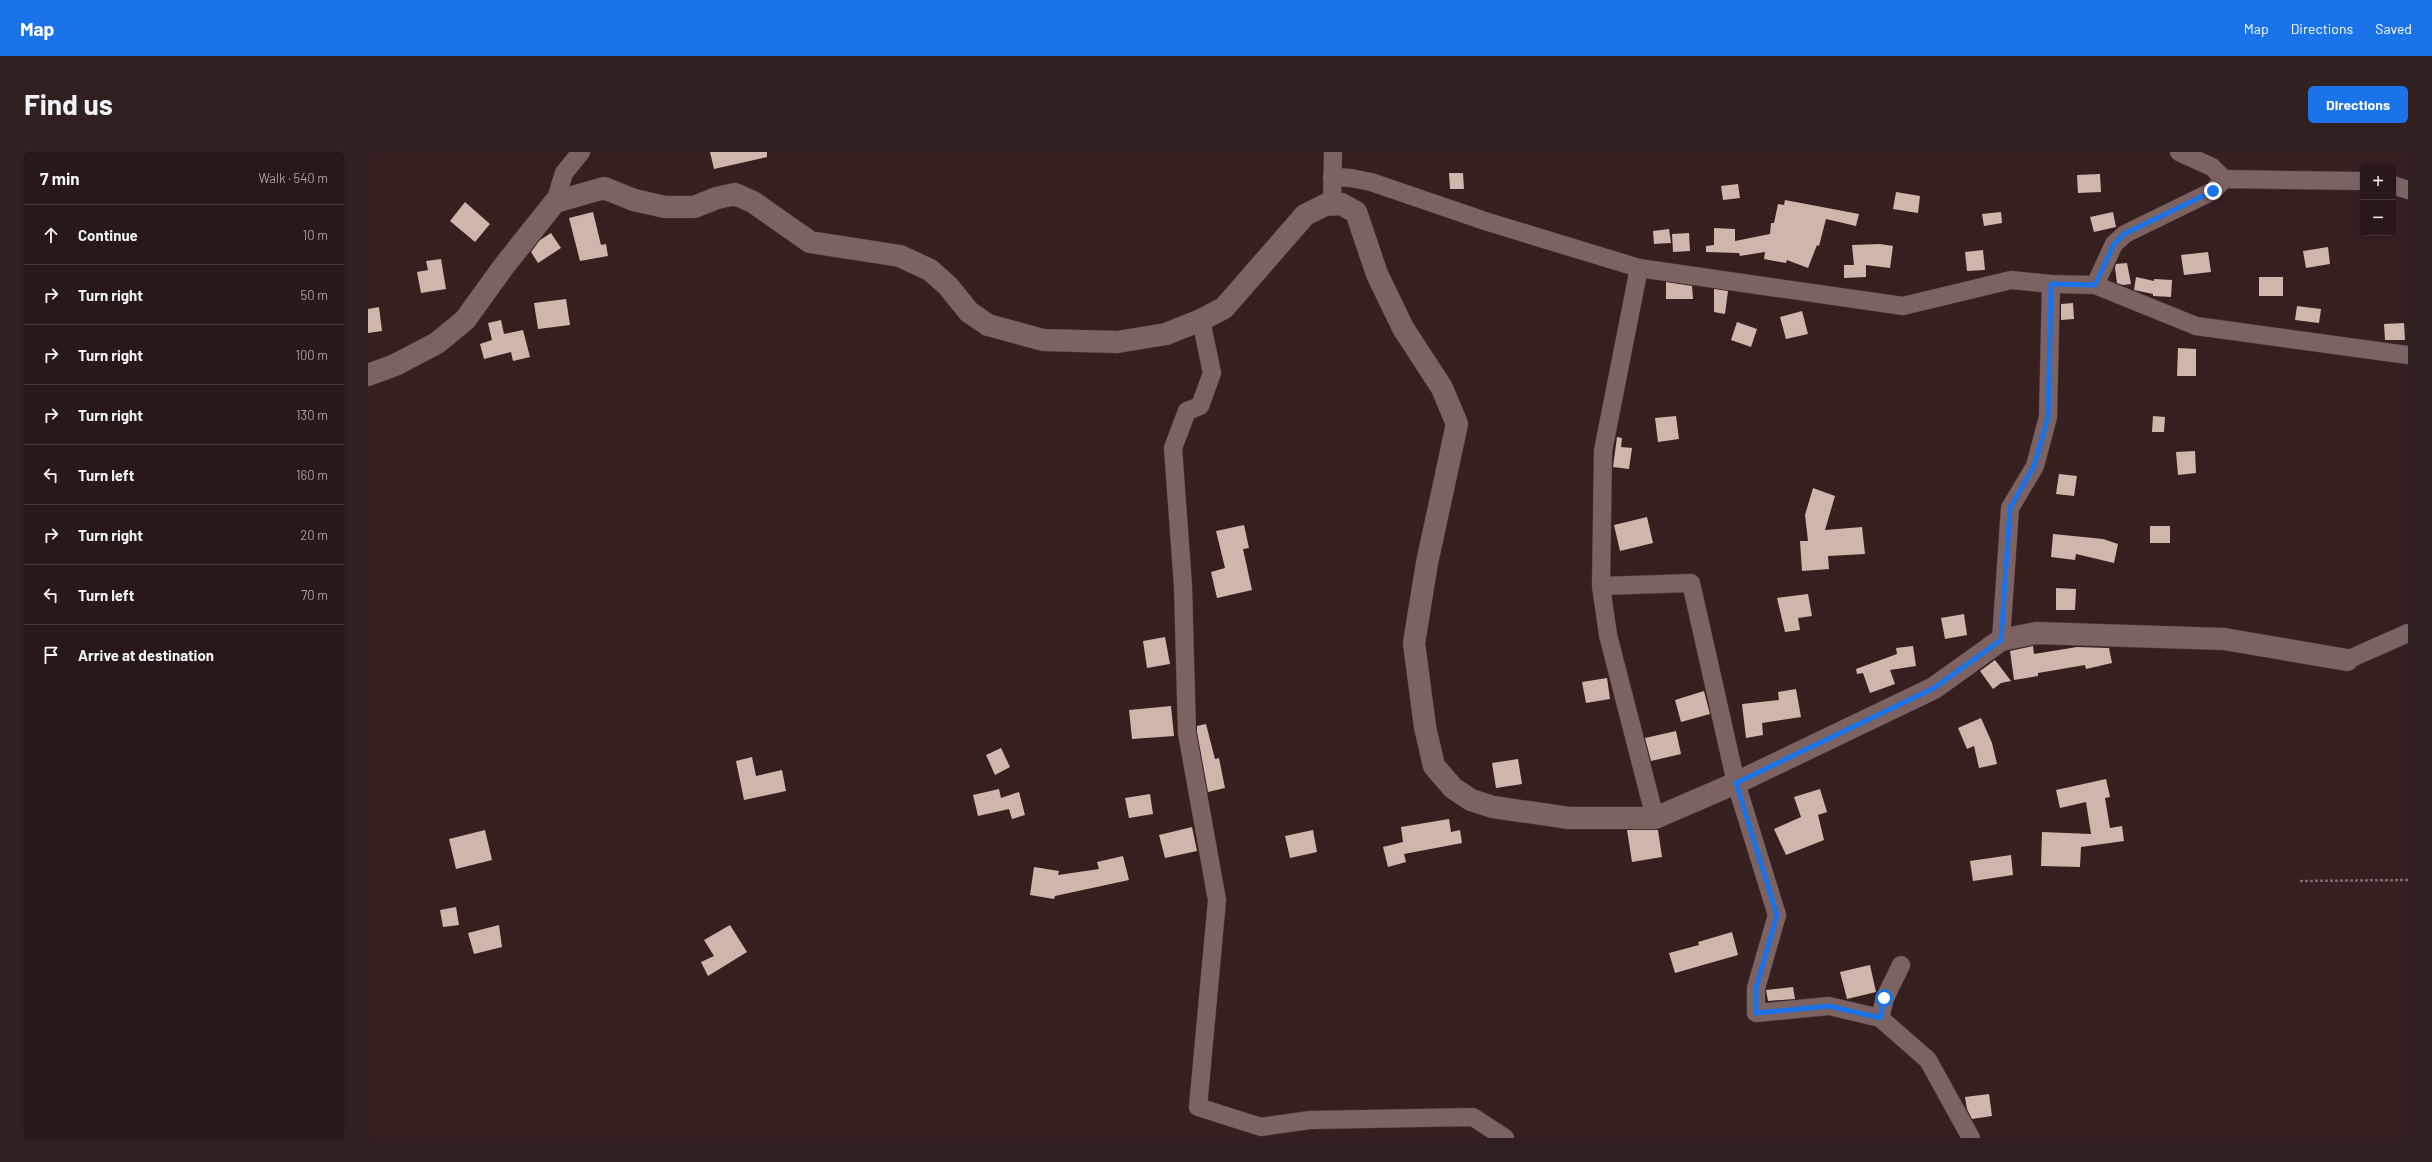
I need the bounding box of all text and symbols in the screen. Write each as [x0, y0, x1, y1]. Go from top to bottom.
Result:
text: Map [20, 17, 54, 40]
text: Map [2244, 20, 2269, 37]
text: Directions [2291, 20, 2353, 37]
text: Saved [2375, 20, 2412, 37]
button: Directions [2308, 86, 2408, 123]
text: Find us [24, 87, 113, 121]
map controls [2360, 164, 2396, 236]
button: + [2360, 164, 2396, 200]
text: 7 min [40, 168, 80, 188]
text: Walk · 540 m [259, 170, 328, 186]
route end [2204, 182, 2222, 200]
button: − [2360, 200, 2396, 236]
icon: ahead [40, 224, 62, 246]
text: Continue [78, 226, 138, 244]
text: 10 m [303, 227, 328, 243]
icon: right [40, 284, 62, 306]
text: Turn right [78, 286, 143, 304]
text: 50 m [301, 287, 328, 303]
icon: right [40, 344, 62, 366]
text: Turn right [78, 346, 143, 364]
text: 100 m [295, 347, 328, 363]
icon: right [40, 404, 62, 426]
text: Turn right [78, 406, 143, 424]
text: 130 m [296, 407, 328, 423]
icon: left [40, 464, 62, 486]
text: Turn left [78, 466, 134, 484]
text: 160 m [296, 467, 328, 483]
icon: right [40, 524, 62, 546]
text: Turn right [78, 526, 143, 544]
text: 20 m [300, 527, 328, 543]
icon: left [40, 584, 62, 606]
text: Turn left [78, 586, 134, 604]
text: 70 m [301, 587, 328, 603]
icon: arrive [40, 644, 62, 666]
text: Arrive at destination [78, 646, 214, 664]
route start [1875, 989, 1893, 1007]

